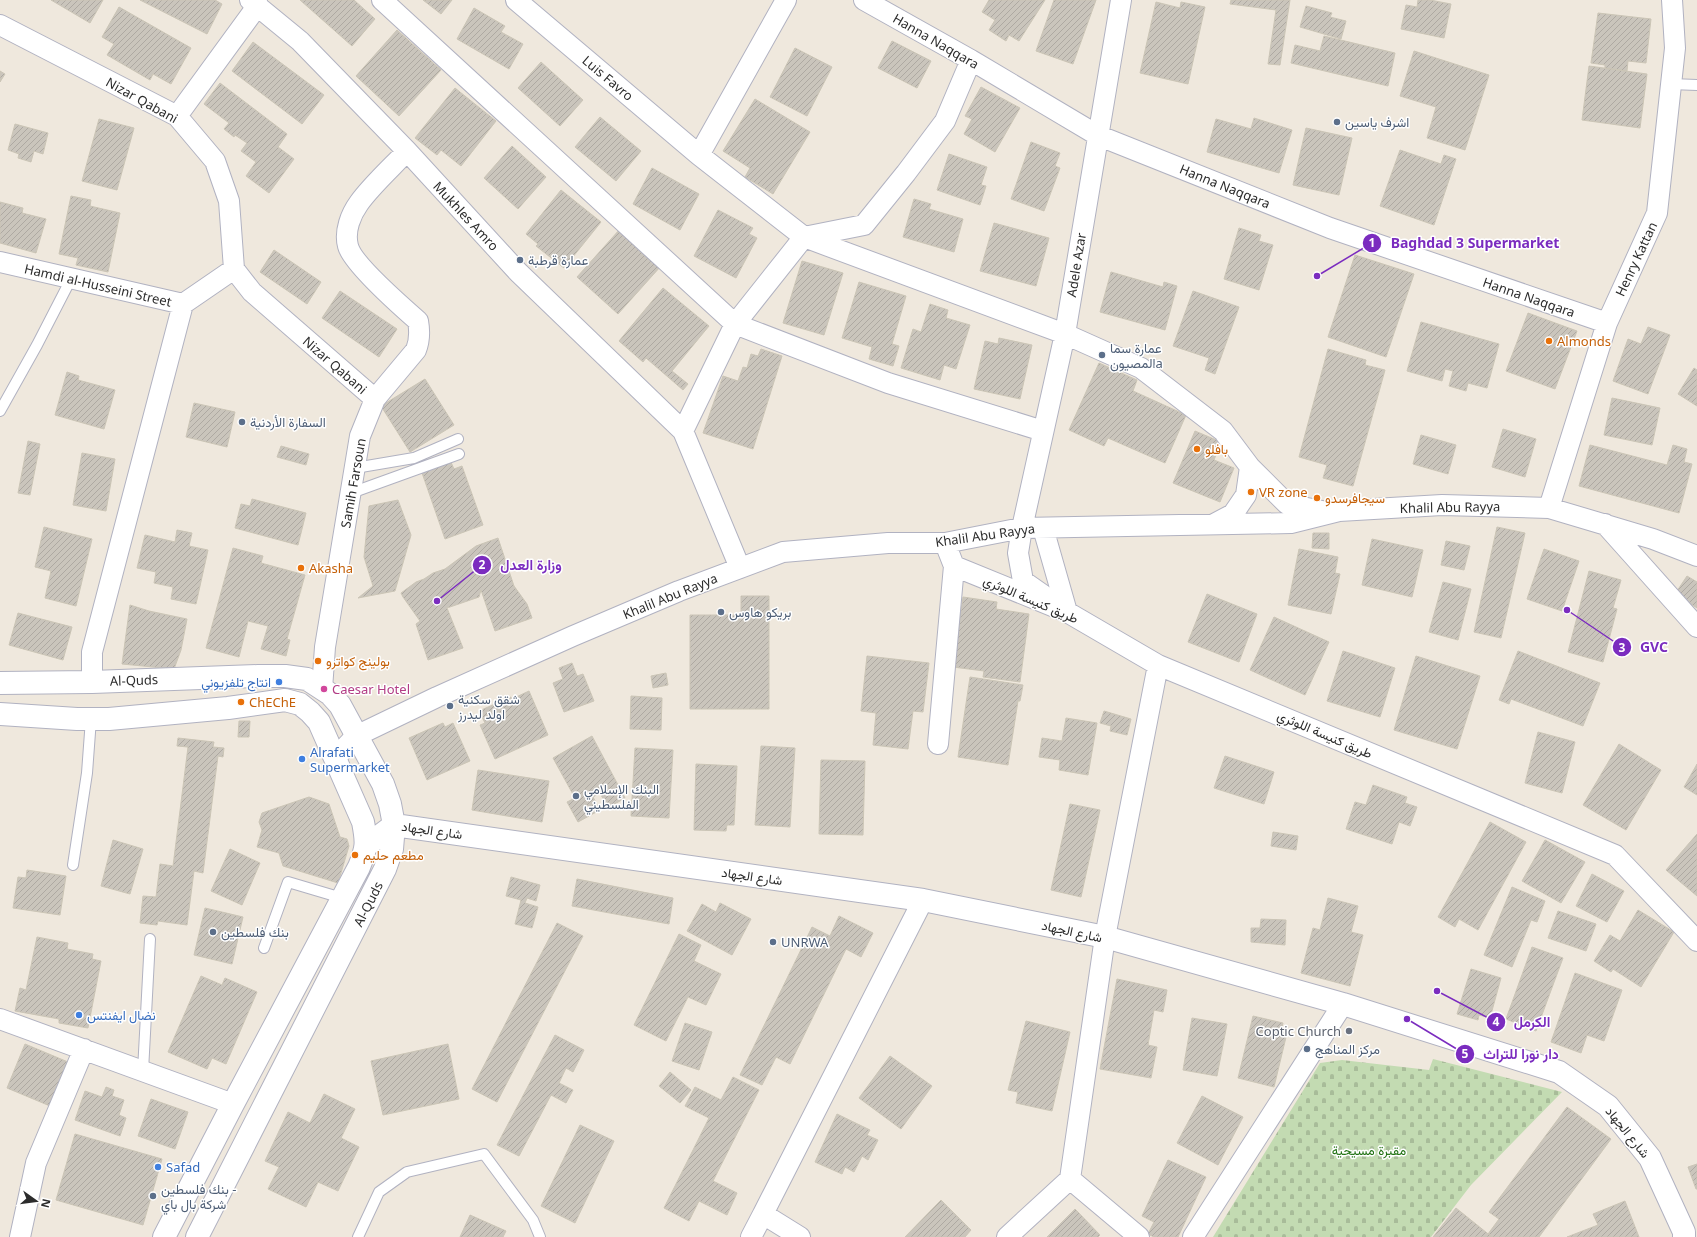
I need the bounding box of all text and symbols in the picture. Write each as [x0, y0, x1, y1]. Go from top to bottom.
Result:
street label: Hanna Naqqara [890, 9, 982, 73]
street label: Luis Favro [579, 51, 637, 105]
street label: Nizar Qabani [103, 73, 181, 127]
place label: اشرف ياسين [1345, 113, 1409, 131]
marker: اشرف ياسين [1332, 117, 1342, 127]
street label: Hanna Naqqara [1177, 160, 1273, 212]
street label: Mukhles Amro [429, 177, 503, 255]
street label: Henry Kattan [1611, 219, 1661, 299]
callout: Baghdad 3 Supermarket [1362, 230, 1567, 256]
street label: Adele Azar [1062, 231, 1090, 298]
text: Baghdad 3 Supermarket [1391, 233, 1559, 252]
text: 1 [1369, 234, 1375, 251]
place label: عمارة قرطبة [528, 251, 588, 269]
marker: عمارة قرطبة [515, 255, 525, 265]
street label: Hamdi al-Husseini Street [23, 259, 174, 311]
street label: Hanna Naqqara [1480, 273, 1578, 321]
street label: Nizar Qabani [299, 332, 371, 398]
place label: Almonds [1557, 332, 1611, 350]
marker: Almonds [1544, 336, 1554, 346]
place label: عمارة سما المصيونa [1110, 339, 1163, 372]
marker: عمارة سما المصيونa [1097, 350, 1107, 360]
place label: السفارة الأردنية [250, 413, 326, 431]
marker: السفارة الأردنية [237, 417, 247, 427]
street label: Samih Farsoun [336, 437, 370, 529]
place label: بافلو [1205, 440, 1228, 458]
marker: بافلو [1192, 444, 1202, 454]
place label: VR zone [1259, 483, 1308, 501]
marker: VR zone [1246, 487, 1256, 497]
place label: سيجافرسدو [1325, 489, 1385, 507]
marker: سيجافرسدو [1312, 493, 1322, 503]
street label: Khalil Abu Rayya [1400, 497, 1500, 517]
street label: Khalil Abu Rayya [934, 519, 1036, 551]
callout: وزارة العدل [472, 552, 570, 578]
text: وزارة العدل [500, 555, 562, 574]
text: 2 [479, 556, 486, 573]
place label: Akasha [309, 559, 353, 577]
marker: Akasha [296, 563, 306, 573]
street label: Khalil Abu Rayya [620, 569, 720, 623]
street label: طريق كنيسة اللوثري [980, 571, 1081, 629]
place label: بريكو هاوس [729, 603, 791, 621]
marker: بريكو هاوس [716, 607, 726, 617]
callout: GVC [1612, 634, 1677, 660]
text: GVC [1640, 637, 1668, 656]
text: 3 [1619, 639, 1626, 656]
place label: بولينج كواترو [326, 652, 390, 671]
marker: بولينج كواترو [313, 656, 323, 666]
street label: Al-Quds [110, 670, 158, 690]
place label: انتاج تلفزيوني [201, 673, 271, 693]
marker: انتاج تلفزيوني [274, 677, 284, 687]
place label: Caesar Hotel [332, 680, 410, 698]
marker: Caesar Hotel [319, 684, 329, 694]
place label: شقق سكنية اولد ليدرز [457, 690, 520, 723]
place label: ChEChE [249, 693, 296, 711]
marker: ChEChE [236, 697, 246, 707]
marker: شقق سكنية اولد ليدرز [445, 701, 455, 711]
street label: طريق كنيسة اللوثري [1274, 706, 1375, 764]
place label: Alrafati Supermarket [310, 743, 390, 776]
marker: Alrafati Supermarket [297, 754, 307, 764]
place label: البنك الإسلامي الفلسطيني [584, 780, 659, 815]
marker: البنك الإسلامي الفلسطيني [571, 791, 581, 801]
street label: شارع الجهاد [400, 817, 464, 844]
place label: مطعم حليم [363, 846, 424, 864]
marker: مطعم حليم [350, 850, 360, 860]
street label: شارع الجهاد [720, 863, 784, 890]
street label: Al-Quds [349, 878, 387, 930]
street label: شارع الجهاد [1040, 916, 1104, 947]
place label: بنك فلسطين [221, 923, 289, 941]
marker: بنك فلسطين [208, 927, 218, 937]
place label: UNRWA [781, 933, 829, 951]
marker: UNRWA [768, 937, 778, 947]
place label: نضال ايفنتس [87, 1006, 156, 1024]
callout: الكرمل [1486, 1009, 1558, 1035]
marker: نضال ايفنتس [74, 1010, 84, 1020]
text: الكرمل [1514, 1012, 1550, 1031]
text: 4 [1493, 1013, 1500, 1030]
place label: Coptic Church [1256, 1022, 1341, 1040]
marker: Coptic Church [1344, 1026, 1354, 1036]
place label: مركز المناهج [1315, 1040, 1380, 1059]
callout: دار نورا للتراث [1455, 1041, 1567, 1067]
marker: مركز المناهج [1302, 1044, 1312, 1054]
text: دار نورا للتراث [1483, 1044, 1559, 1063]
text: 5 [1462, 1045, 1469, 1062]
street label: شارع الجهاد [1601, 1103, 1654, 1162]
park label: مقبرة مسيحية [1332, 1141, 1406, 1159]
place label: Safad [166, 1158, 200, 1176]
marker: Safad [153, 1162, 163, 1172]
place label: بنك فلسطين - شركة بال باي [161, 1180, 236, 1215]
north arrow [16, 1181, 56, 1221]
marker: بنك فلسطين - شركة بال باي [148, 1191, 158, 1201]
text: N [38, 1197, 55, 1210]

